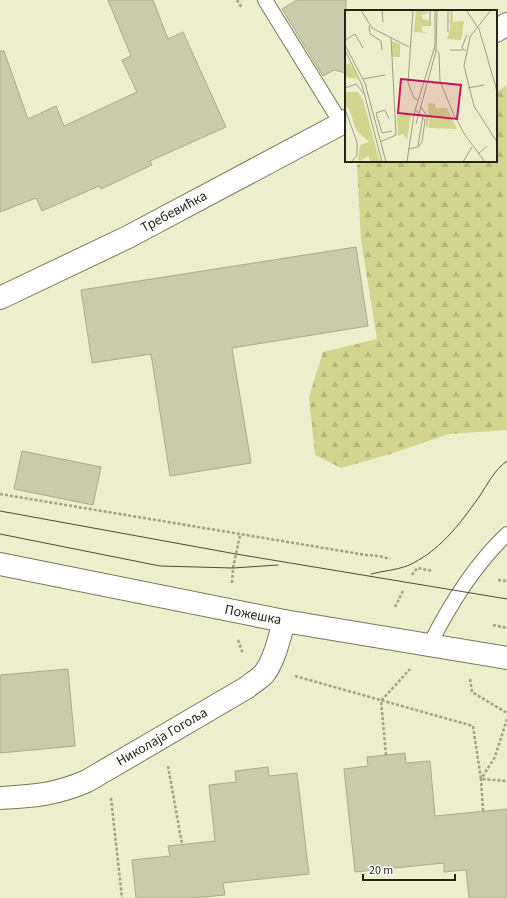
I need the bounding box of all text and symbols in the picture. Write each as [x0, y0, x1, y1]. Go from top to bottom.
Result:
inset map [345, 10, 497, 162]
street label: Требевићка [137, 186, 211, 238]
street label: Пожешка [223, 600, 283, 630]
street label: Николаја Гогоља [113, 703, 211, 771]
scale bar [363, 856, 455, 882]
text: 20 m [369, 862, 393, 879]

